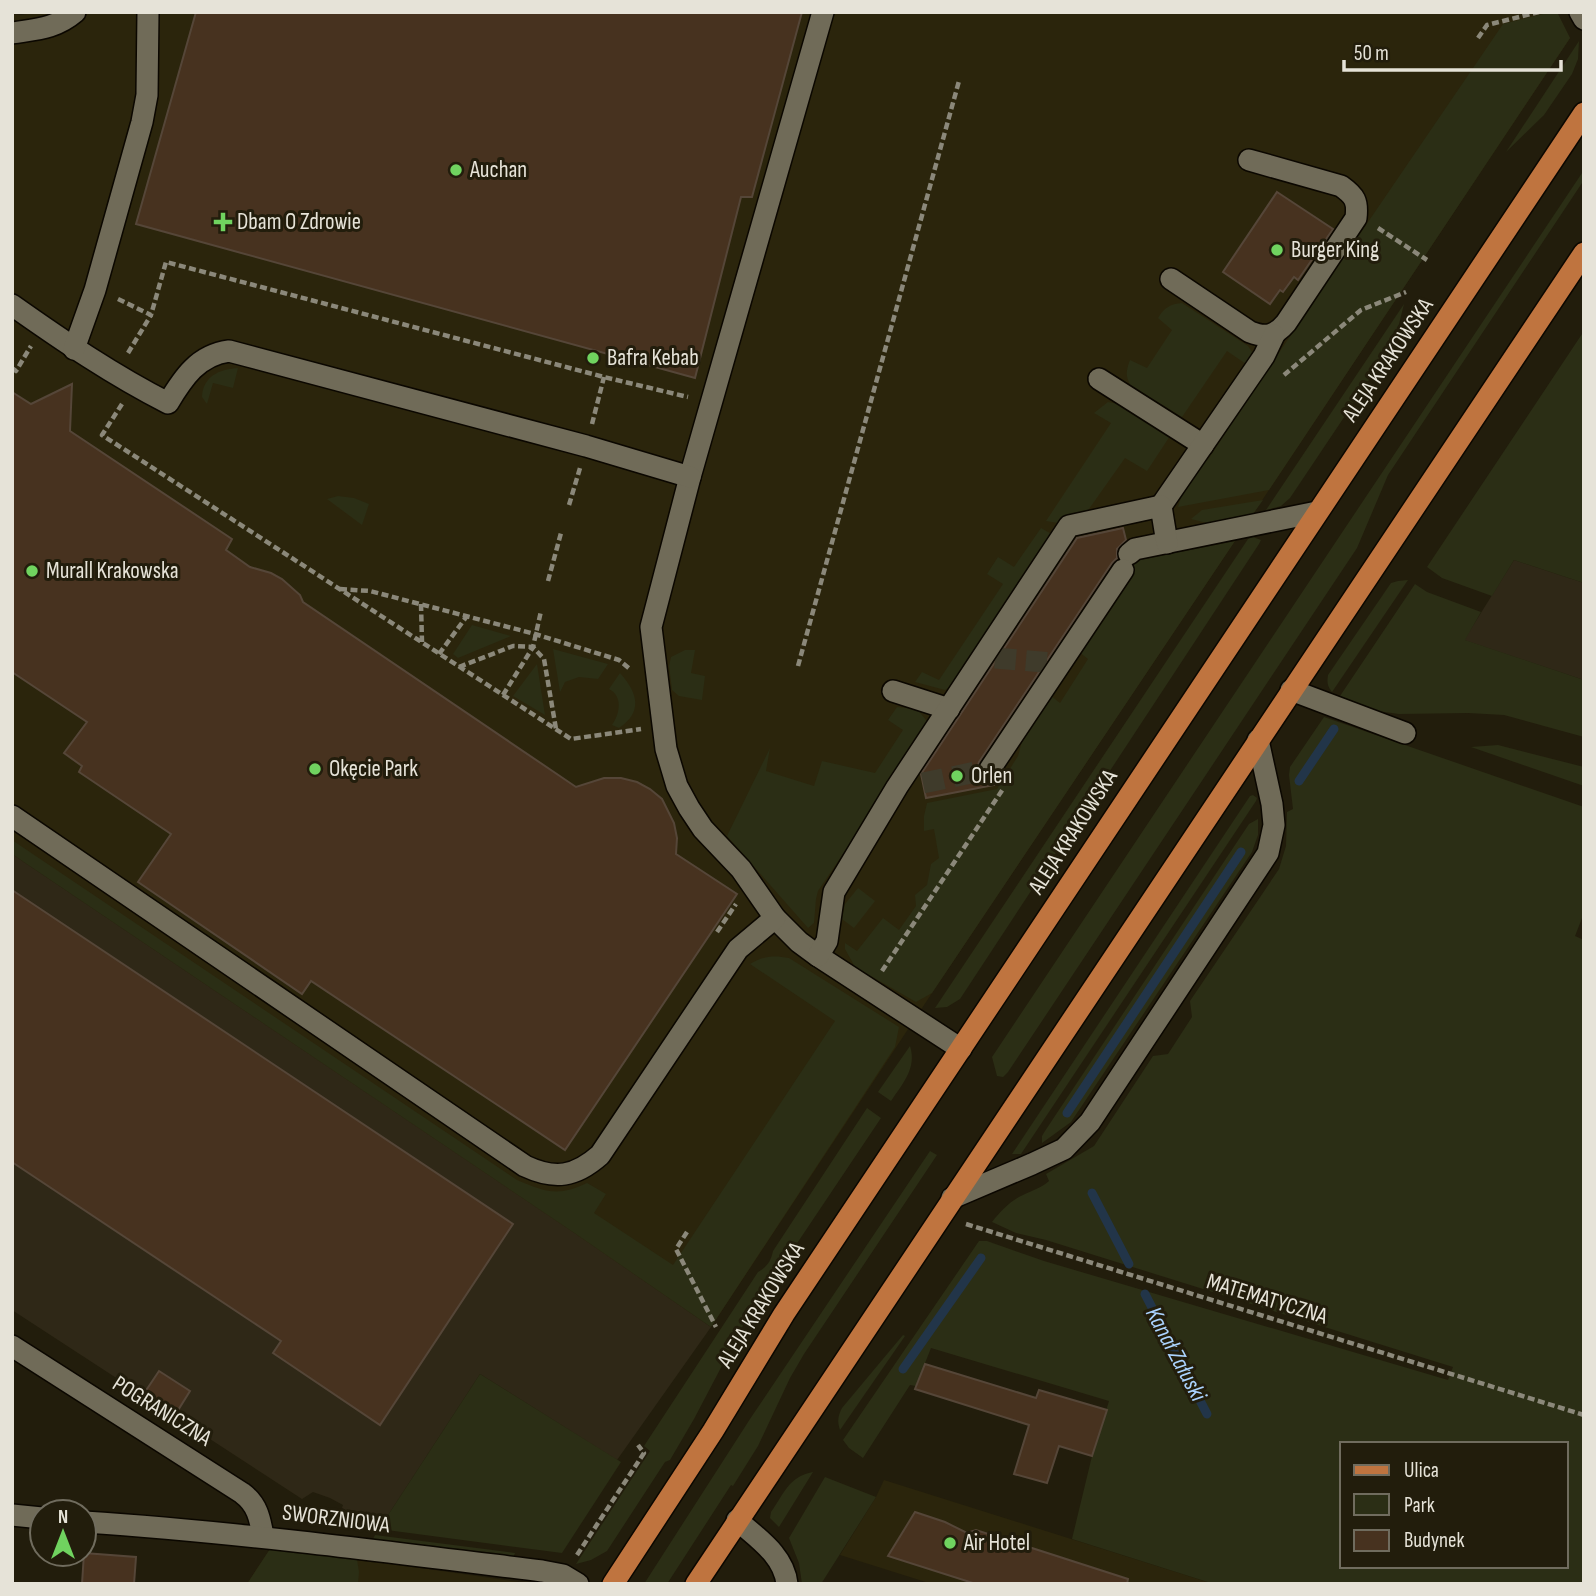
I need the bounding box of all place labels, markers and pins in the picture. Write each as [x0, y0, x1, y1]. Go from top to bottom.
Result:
place label: Auchan [469, 156, 527, 184]
marker: Auchan [448, 162, 464, 178]
place label: Dbam O Zdrowie [237, 208, 361, 236]
marker: Dbam O Zdrowie [215, 214, 231, 230]
place label: Burger King [1291, 236, 1379, 264]
marker: Burger King [1269, 242, 1285, 258]
place label: Bafra Kebab [607, 344, 699, 372]
marker: Bafra Kebab [585, 350, 601, 366]
place label: Murall Krakowska [46, 557, 179, 585]
marker: Murall Krakowska [24, 563, 40, 579]
place label: Okęcie Park [329, 755, 418, 783]
marker: Okęcie Park [307, 761, 323, 777]
place label: Orlen [971, 762, 1012, 790]
marker: Orlen [949, 768, 965, 784]
place label: Air Hotel [963, 1529, 1030, 1557]
marker: Air Hotel [942, 1535, 958, 1551]

